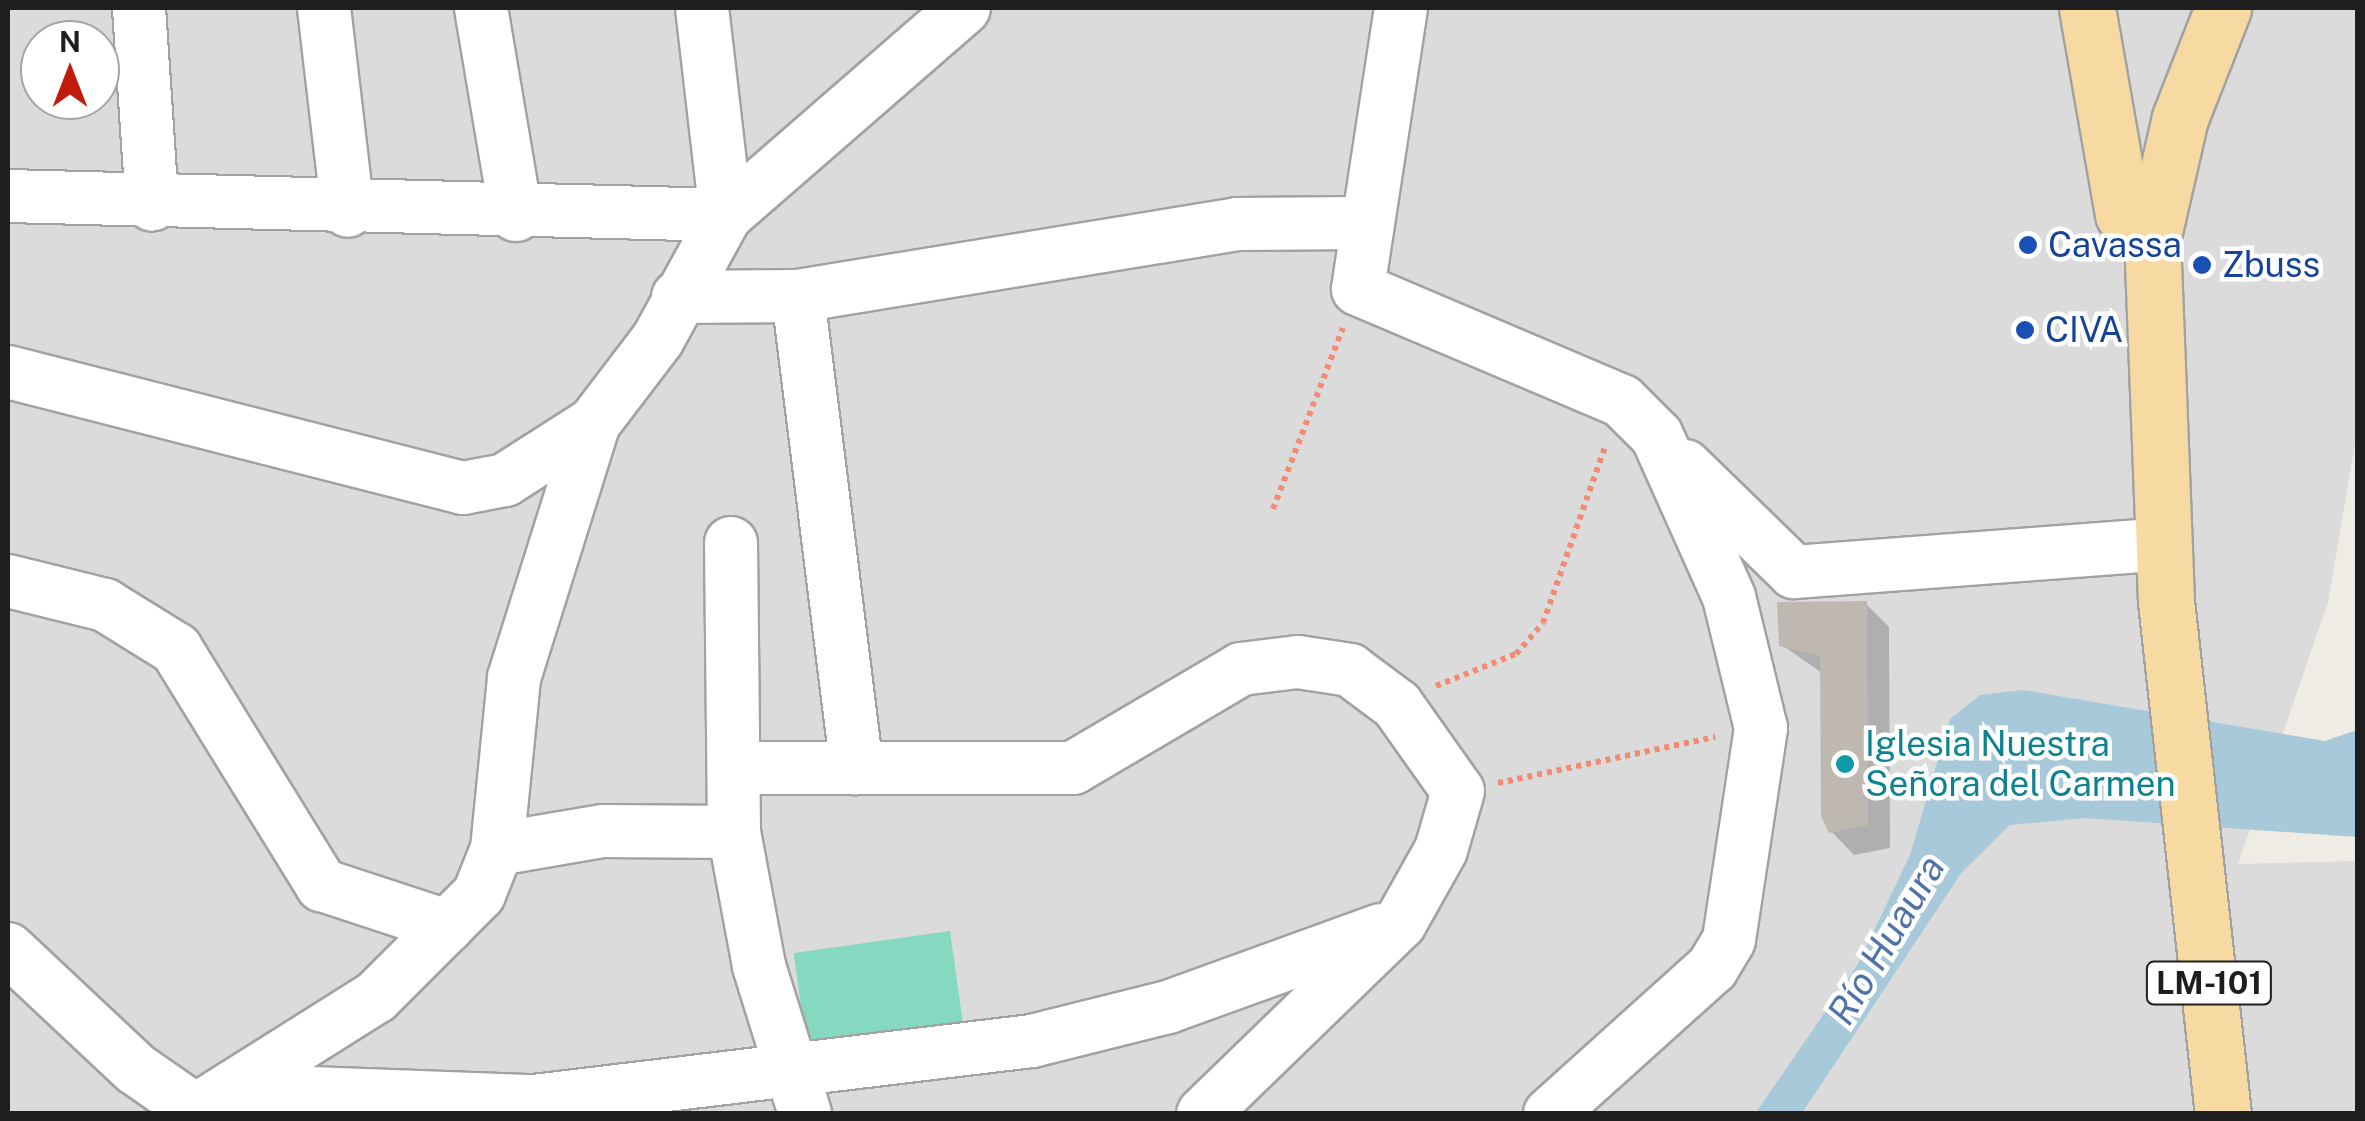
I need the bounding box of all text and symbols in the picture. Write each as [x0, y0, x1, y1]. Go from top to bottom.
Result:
north arrow [20, 20, 120, 120]
text: N [59, 25, 81, 58]
place label: Cavassa [2048, 224, 2182, 266]
marker: Cavassa [2017, 234, 2039, 256]
place label: Zbuss [2222, 244, 2320, 286]
marker: Zbuss [2191, 254, 2213, 276]
place label: CIVA [2045, 309, 2123, 351]
marker: CIVA [2014, 319, 2036, 341]
place label: Iglesia Nuestra Señora del Carmen [1865, 723, 2176, 805]
marker: Iglesia Nuestra Señora del Carmen [1834, 753, 1856, 775]
water label: Río Huaura [1818, 847, 1954, 1033]
road number: LM-101 [2144, 956, 2274, 1010]

